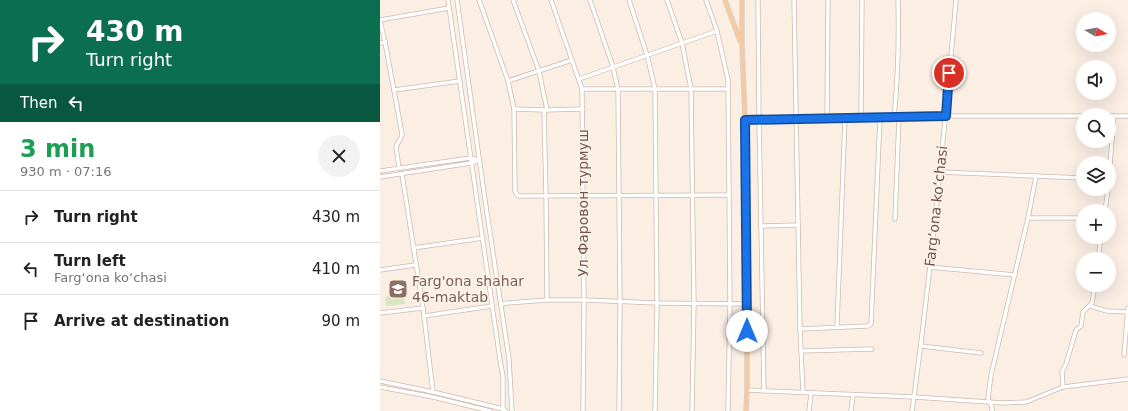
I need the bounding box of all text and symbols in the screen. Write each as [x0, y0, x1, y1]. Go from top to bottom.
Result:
north arrow [1076, 12, 1116, 52]
map controls [1076, 12, 1116, 292]
text: 430 m [86, 15, 183, 48]
icon: right [20, 16, 72, 68]
text: Turn right [86, 49, 172, 70]
pin [932, 56, 966, 90]
button: sound [1076, 60, 1116, 100]
icon: arrive [938, 62, 960, 84]
icon: left [65, 92, 87, 114]
text: Then [20, 94, 57, 112]
button: search [1076, 108, 1116, 148]
street label: Ул Фаровон турмуш [575, 129, 591, 277]
text: 3 min [20, 135, 95, 163]
button: close [318, 135, 360, 177]
street label: Fargʻona koʻchasi [922, 145, 950, 267]
button: layers [1076, 156, 1116, 196]
text: 930 m · 07:16 [20, 164, 111, 179]
button: + [1076, 204, 1116, 244]
icon: right [20, 206, 42, 228]
text: Turn right [54, 208, 138, 226]
text: 430 m [312, 208, 360, 226]
text: Turn left [54, 252, 126, 270]
button: − [1076, 252, 1116, 292]
icon: left [20, 258, 42, 280]
text: 410 m [312, 260, 360, 278]
text: Fargʻona koʻchasi [54, 270, 167, 285]
place label: Farg'ona shahar 46-maktab [412, 273, 524, 305]
school or university icon: Farg'ona shahar 46-maktab [387, 278, 409, 300]
icon: arrive [20, 310, 42, 332]
position arrow [726, 310, 768, 352]
text: Arrive at destination [54, 312, 229, 330]
text: 90 m [322, 312, 360, 330]

